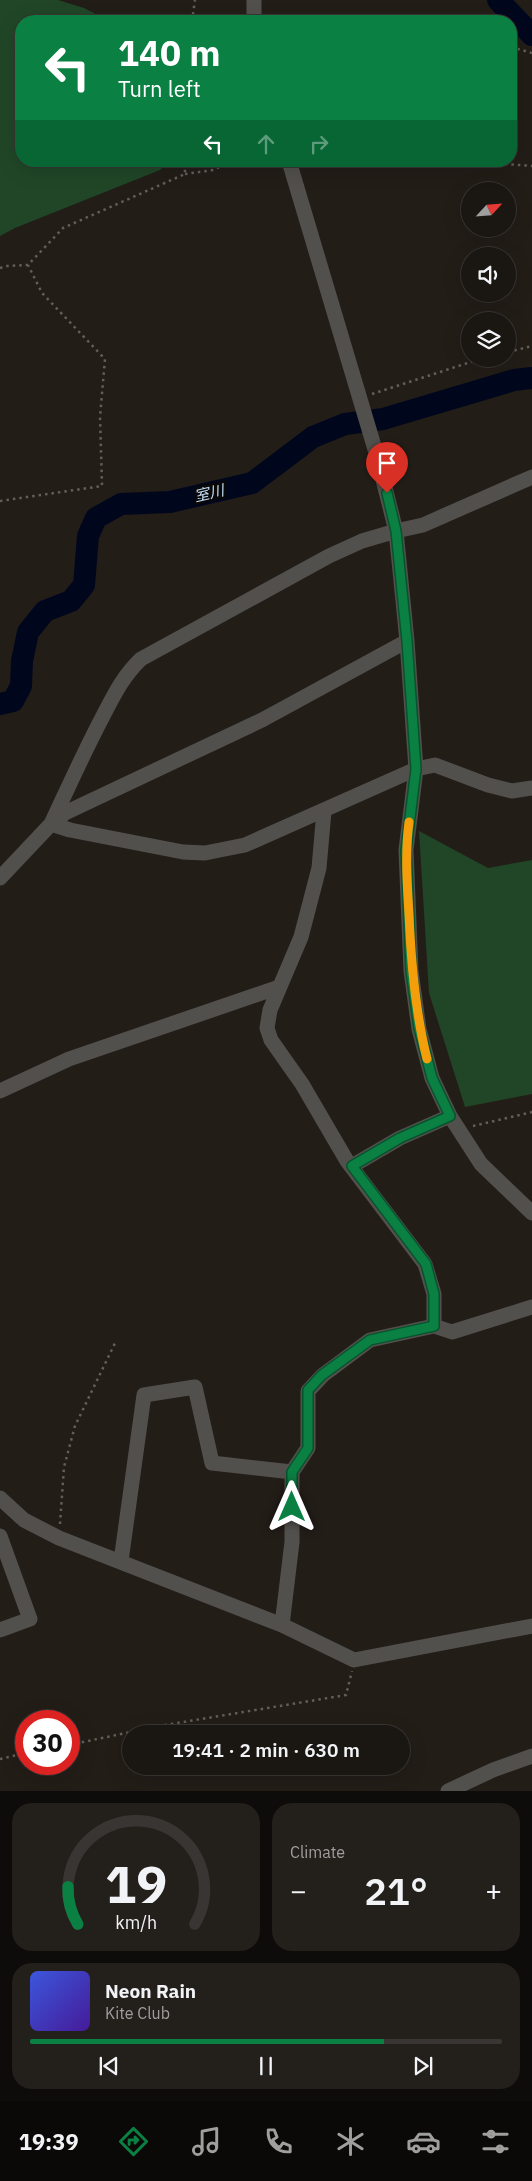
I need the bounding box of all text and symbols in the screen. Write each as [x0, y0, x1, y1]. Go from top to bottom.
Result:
text: 140 m [118, 30, 221, 76]
icon: left [35, 35, 100, 100]
text: Turn left [118, 74, 201, 103]
icon: left [199, 130, 227, 158]
icon: ahead [252, 130, 280, 158]
icon: right [305, 130, 333, 158]
north arrow [461, 182, 516, 238]
map controls [461, 182, 516, 367]
button: sound [461, 247, 516, 302]
button: layers [461, 312, 516, 367]
pin [366, 442, 408, 493]
icon: arrive [373, 449, 401, 477]
water label: 室川 [192, 480, 228, 506]
position arrow [265, 1480, 317, 1532]
speed limit sign: 30 [15, 1710, 80, 1775]
text: 19:41 · 2 min · 630 m [172, 1738, 360, 1762]
text: Climate [290, 1842, 345, 1862]
text: 19 [105, 1850, 167, 1917]
text: 21° [364, 1866, 428, 1915]
text: − [290, 1872, 307, 1909]
text: + [485, 1872, 502, 1909]
text: km/h [115, 1911, 157, 1934]
text: Neon Rain [105, 1979, 196, 2003]
text: Kite Club [105, 2003, 170, 2023]
icon: previous [95, 2052, 123, 2080]
icon: pause [252, 2052, 280, 2080]
icon: next [409, 2052, 437, 2080]
icon: directions [116, 2124, 151, 2159]
icon: music [189, 2124, 224, 2159]
icon: phone [261, 2124, 296, 2159]
icon: climate [333, 2124, 368, 2159]
icon: car [406, 2124, 441, 2159]
icon: filters [478, 2124, 513, 2159]
text: 19:39 [19, 2127, 79, 2156]

